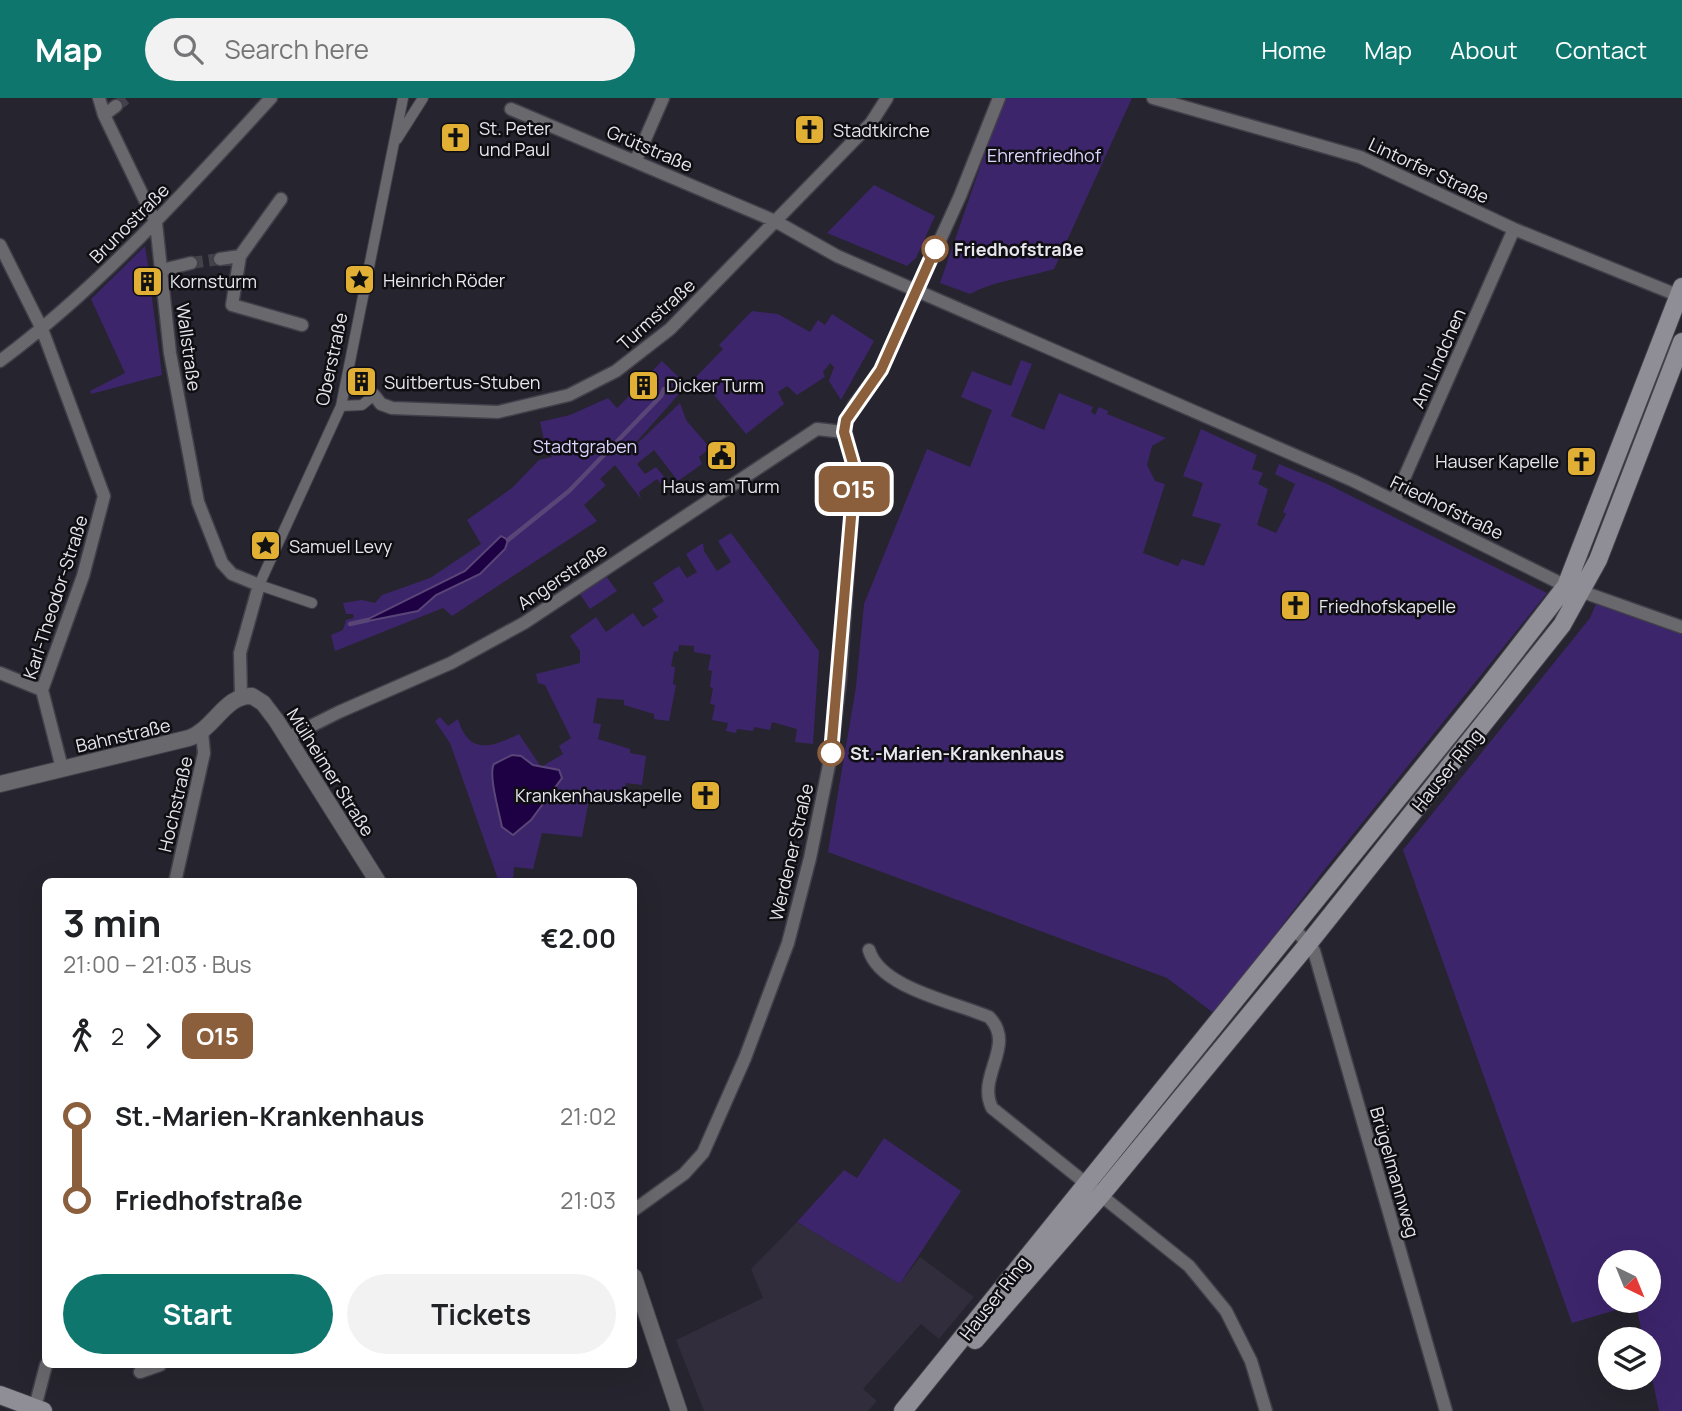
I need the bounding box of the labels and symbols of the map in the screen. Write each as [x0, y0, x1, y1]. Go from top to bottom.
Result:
church icon: Stadtkirche [793, 113, 827, 147]
place label: St. Peter und Paul [479, 116, 551, 161]
place label: Stadtkirche [833, 118, 930, 142]
street label: Grütstraße [603, 119, 697, 177]
church icon: St. Peter und Paul [439, 121, 473, 155]
street label: Lintorfer Straße [1365, 132, 1493, 208]
park label: Ehrenfriedhof [987, 143, 1102, 167]
street label: Brunostraße [84, 178, 174, 268]
marker: Friedhofstraße [922, 236, 948, 262]
place label: Friedhofstraße [954, 237, 1084, 261]
place icon: Heinrich Röder [343, 263, 377, 297]
building icon: Kornsturm [130, 264, 164, 298]
place label: Heinrich Röder [383, 268, 506, 292]
place label: Kornsturm [170, 269, 257, 293]
street label: Turmstraße [612, 273, 700, 355]
street label: Wallstraße [171, 302, 207, 392]
street label: Am Lindchen [1405, 304, 1471, 412]
street label: Oberstraße [309, 310, 353, 408]
building icon: Suitbertus-Stuben [344, 365, 378, 399]
building icon: Dicker Turm [626, 368, 660, 402]
place label: Suitbertus-Stuben [384, 370, 540, 394]
place label: Dicker Turm [666, 373, 764, 397]
park label: Stadtgraben [533, 434, 637, 458]
public building icon: Haus am Turm [704, 439, 738, 473]
church icon: Hauser Kapelle [1565, 444, 1599, 478]
place label: Hauser Kapelle [1435, 449, 1559, 473]
line badge: O15 [814, 466, 894, 512]
street label: Friedhofstraße [1387, 469, 1507, 545]
place label: Haus am Turm [662, 474, 780, 498]
street label: Karl-Theodor-Straße [17, 512, 93, 682]
place icon: Samuel Levy [249, 529, 283, 563]
place label: Samuel Levy [289, 534, 393, 558]
street label: Angerstraße [512, 537, 612, 615]
church icon: Friedhofskapelle [1279, 589, 1313, 623]
place label: Friedhofskapelle [1319, 594, 1456, 618]
street label: Mülheimer Straße [282, 703, 380, 841]
street label: Bahnstraße [73, 712, 173, 758]
street label: Hauser Ring [1406, 724, 1488, 816]
marker: St.-Marien-Krankenhaus [818, 740, 844, 766]
place label: St.-Marien-Krankenhaus [850, 741, 1064, 765]
street label: Hochstraße [152, 754, 198, 854]
church icon: Krankenhauskapelle [688, 778, 722, 812]
street label: Werdener Straße [764, 781, 818, 923]
place label: Krankenhauskapelle [515, 783, 682, 807]
street label: Brügelmannweg [1365, 1104, 1425, 1240]
north arrow [1598, 1250, 1661, 1312]
street label: Hauser Ring [954, 1251, 1034, 1345]

